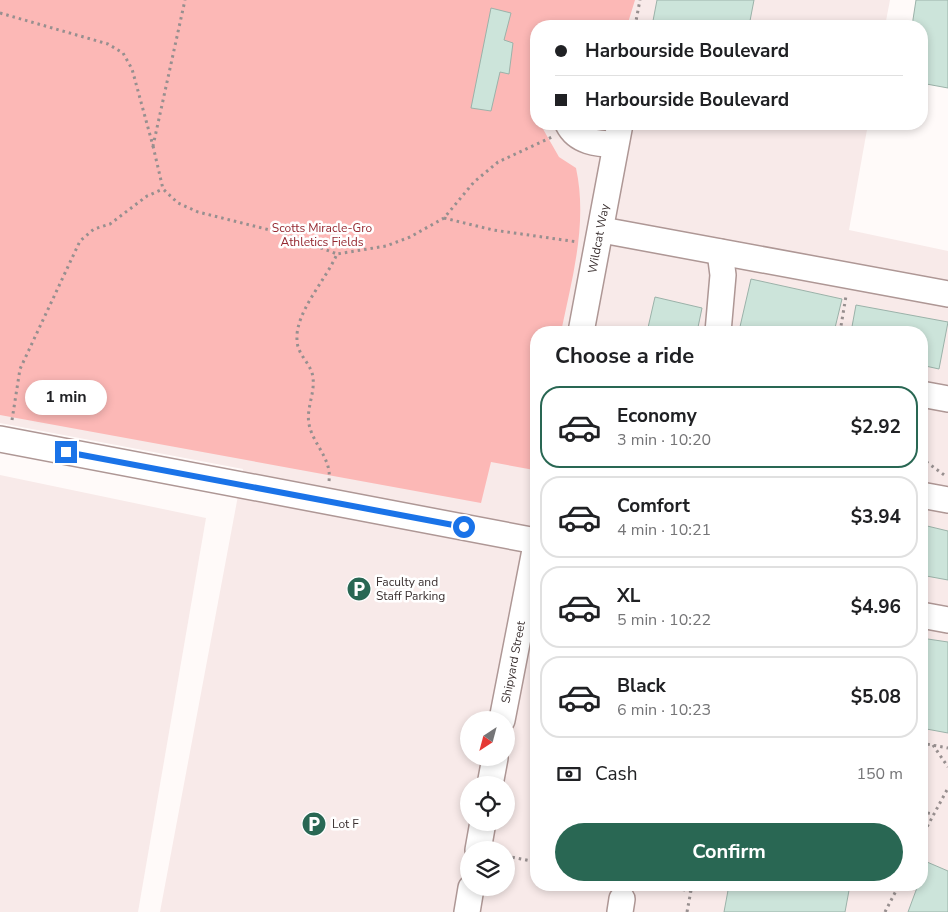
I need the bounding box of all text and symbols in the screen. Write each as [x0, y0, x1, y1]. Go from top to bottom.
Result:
text: Harbourside Boulevard [585, 38, 789, 64]
text: Harbourside Boulevard [585, 87, 789, 113]
street label: Wildcat Way [584, 202, 613, 275]
park label: Scotts Miracle-Gro Athletics Fields [272, 220, 373, 250]
text: Choose a ride [555, 341, 694, 371]
callout: 1 min [25, 380, 107, 414]
text: 1 min [45, 386, 87, 408]
text: Economy [617, 403, 697, 429]
icon: car [557, 405, 602, 450]
text: $2.92 [851, 414, 901, 440]
text: 3 min · 10:20 [617, 429, 711, 451]
route end [55, 441, 77, 463]
text: Comfort [617, 493, 690, 519]
icon: car [557, 495, 602, 540]
text: $3.94 [851, 504, 901, 530]
route start [453, 516, 475, 538]
text: 4 min · 10:21 [617, 519, 711, 541]
place label: Faculty and Staff Parking [376, 574, 445, 604]
parking icon: Faculty and Staff Parking [346, 576, 372, 602]
text: XL [617, 583, 640, 609]
icon: car [557, 585, 602, 630]
text: $4.96 [851, 594, 901, 620]
text: 5 min · 10:22 [617, 609, 711, 631]
street label: Shipyard Street [497, 619, 529, 705]
text: Black [617, 673, 666, 699]
icon: car [557, 675, 602, 720]
text: $5.08 [851, 684, 901, 710]
text: 6 min · 10:23 [617, 699, 711, 721]
north arrow [460, 711, 515, 766]
map controls [460, 711, 515, 896]
icon: cash [555, 760, 583, 788]
text: Cash [595, 761, 637, 787]
text: 150 m [856, 763, 903, 785]
button: locate [460, 776, 515, 831]
parking icon: Lot F [301, 811, 327, 837]
place label: Lot F [332, 816, 359, 832]
button: Confirm [555, 823, 903, 881]
button: layers [460, 841, 515, 896]

